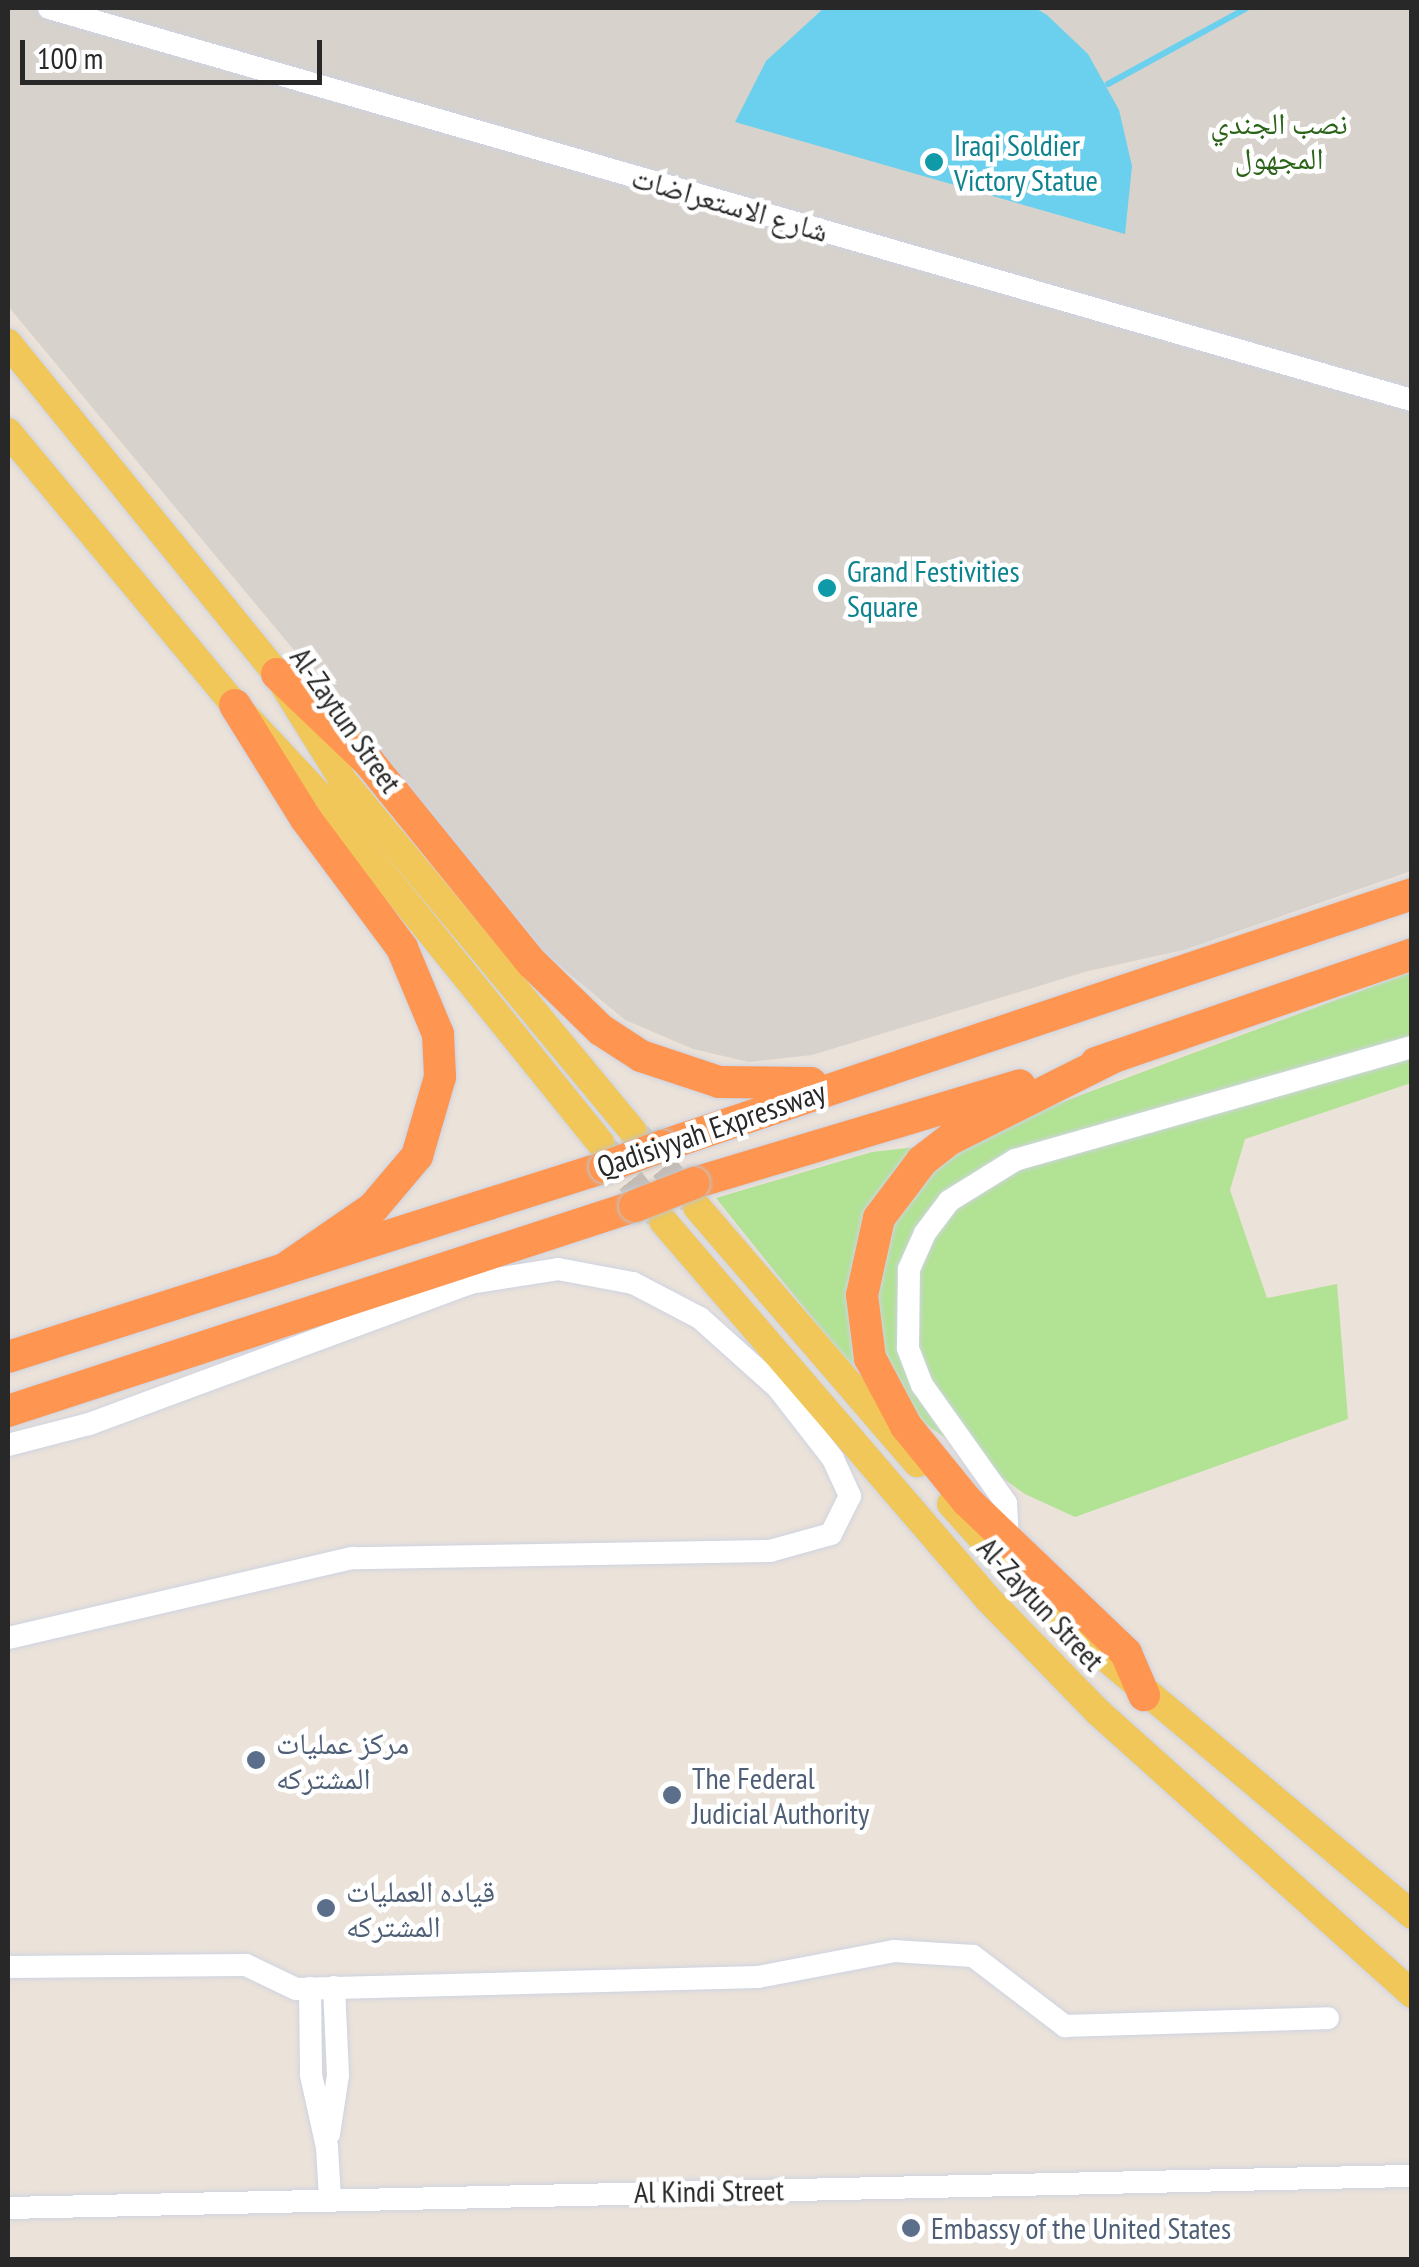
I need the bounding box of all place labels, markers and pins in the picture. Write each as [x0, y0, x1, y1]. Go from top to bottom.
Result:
place label: Iraqi Soldier Victory Statue [954, 127, 1099, 198]
marker: Iraqi Soldier Victory Statue [923, 151, 945, 173]
place label: Grand Festivities Square [847, 553, 1020, 624]
marker: Grand Festivities Square [816, 577, 838, 599]
place label: مركز عمليات المشتركه [276, 1725, 409, 1796]
marker: مركز عمليات المشتركه [245, 1749, 267, 1771]
place label: The Federal Judicial Authority [692, 1760, 870, 1830]
marker: The Federal Judicial Authority [661, 1784, 683, 1806]
place label: قياده العمليات المشتركه [346, 1873, 495, 1944]
marker: قياده العمليات المشتركه [315, 1897, 337, 1919]
place label: Embassy of the United States [931, 2210, 1232, 2246]
marker: Embassy of the United States [900, 2217, 922, 2239]

